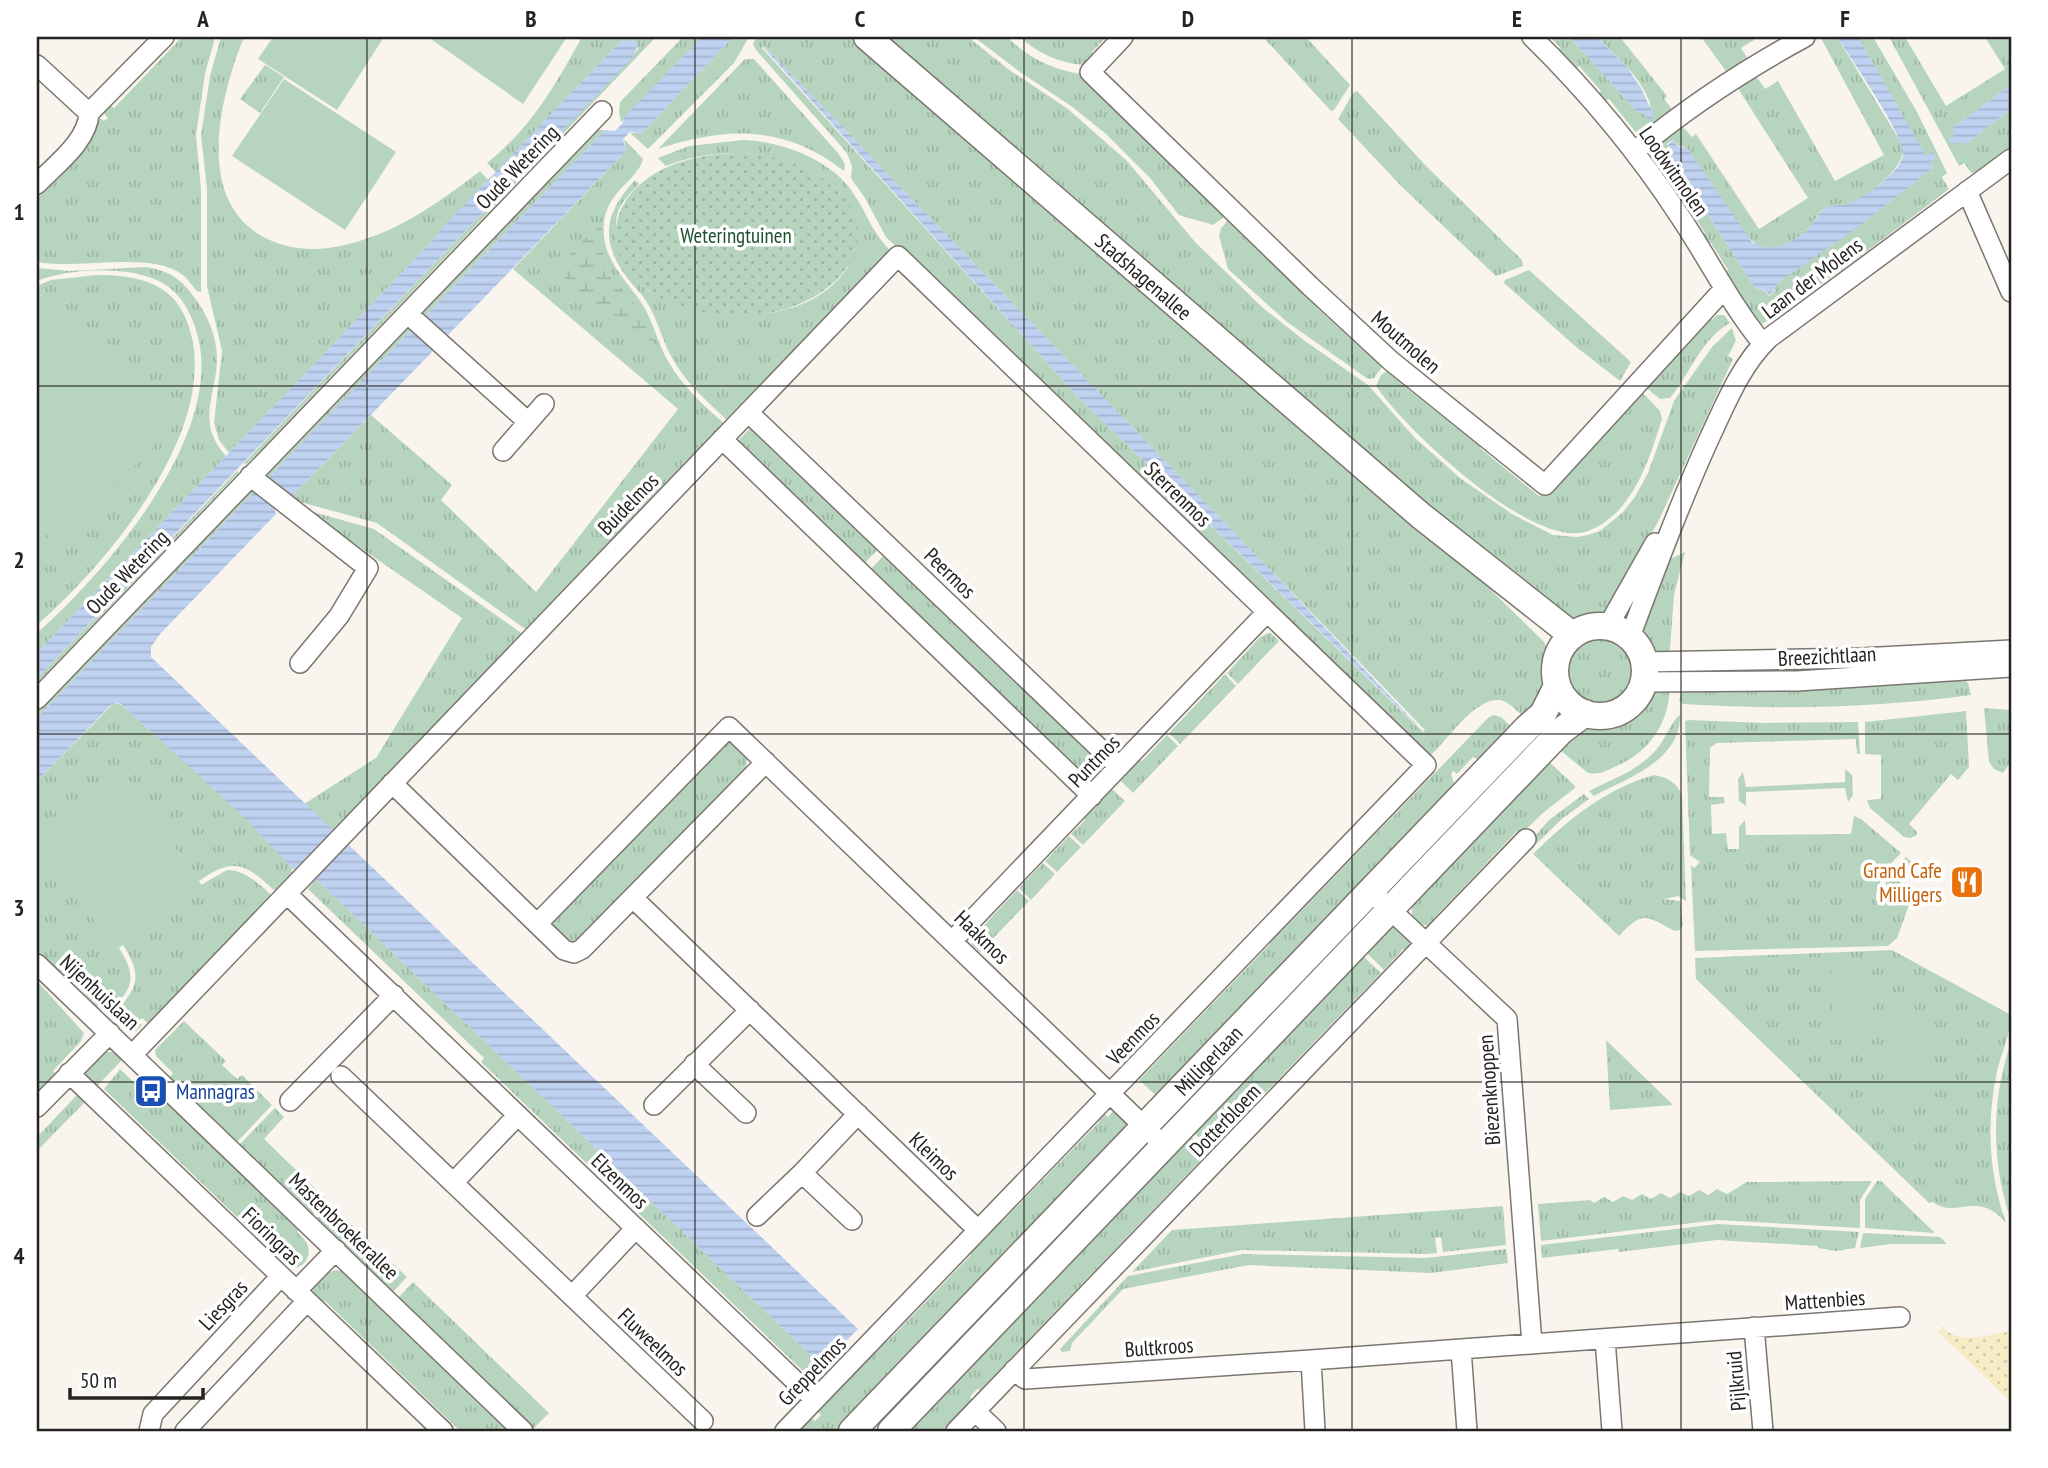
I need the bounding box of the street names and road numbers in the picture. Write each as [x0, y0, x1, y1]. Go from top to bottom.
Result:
street label: Oude Wetering [470, 119, 564, 215]
street label: Loodwitmolen [1633, 121, 1715, 221]
street label: Stadshagenallee [1090, 227, 1198, 326]
street label: Laan der Molens [1756, 231, 1868, 325]
street label: Moutmolen [1366, 305, 1446, 379]
street label: Sterrenmos [1139, 456, 1217, 532]
street label: Buidelmos [592, 467, 664, 541]
street label: Oude Wetering [80, 524, 174, 620]
street label: Peermos [918, 542, 982, 604]
street label: Breezichtlaan [1777, 640, 1877, 672]
street label: Puntmos [1062, 729, 1126, 793]
street label: Haakmos [949, 904, 1015, 970]
street label: Nijenhuislaan [55, 948, 145, 1036]
street label: Veenmos [1100, 1005, 1165, 1071]
street label: Milligerlaan [1168, 1020, 1248, 1101]
street label: Biezenknoppen [1472, 1034, 1506, 1146]
street label: Dotterbloem [1184, 1078, 1266, 1162]
street label: Kleimos [904, 1126, 964, 1186]
street label: Elzenmos [586, 1147, 654, 1215]
street label: Mastenbroekerallee [283, 1167, 405, 1285]
street label: Fioringras [237, 1201, 307, 1271]
street label: Liesgras [193, 1274, 253, 1336]
street label: Mattenbies [1784, 1284, 1866, 1316]
street label: Fluweelmos [612, 1302, 694, 1382]
street label: Greppelmos [772, 1331, 852, 1411]
street label: Bultkroos [1124, 1331, 1194, 1363]
street label: Pijlkruid [1720, 1350, 1752, 1412]

